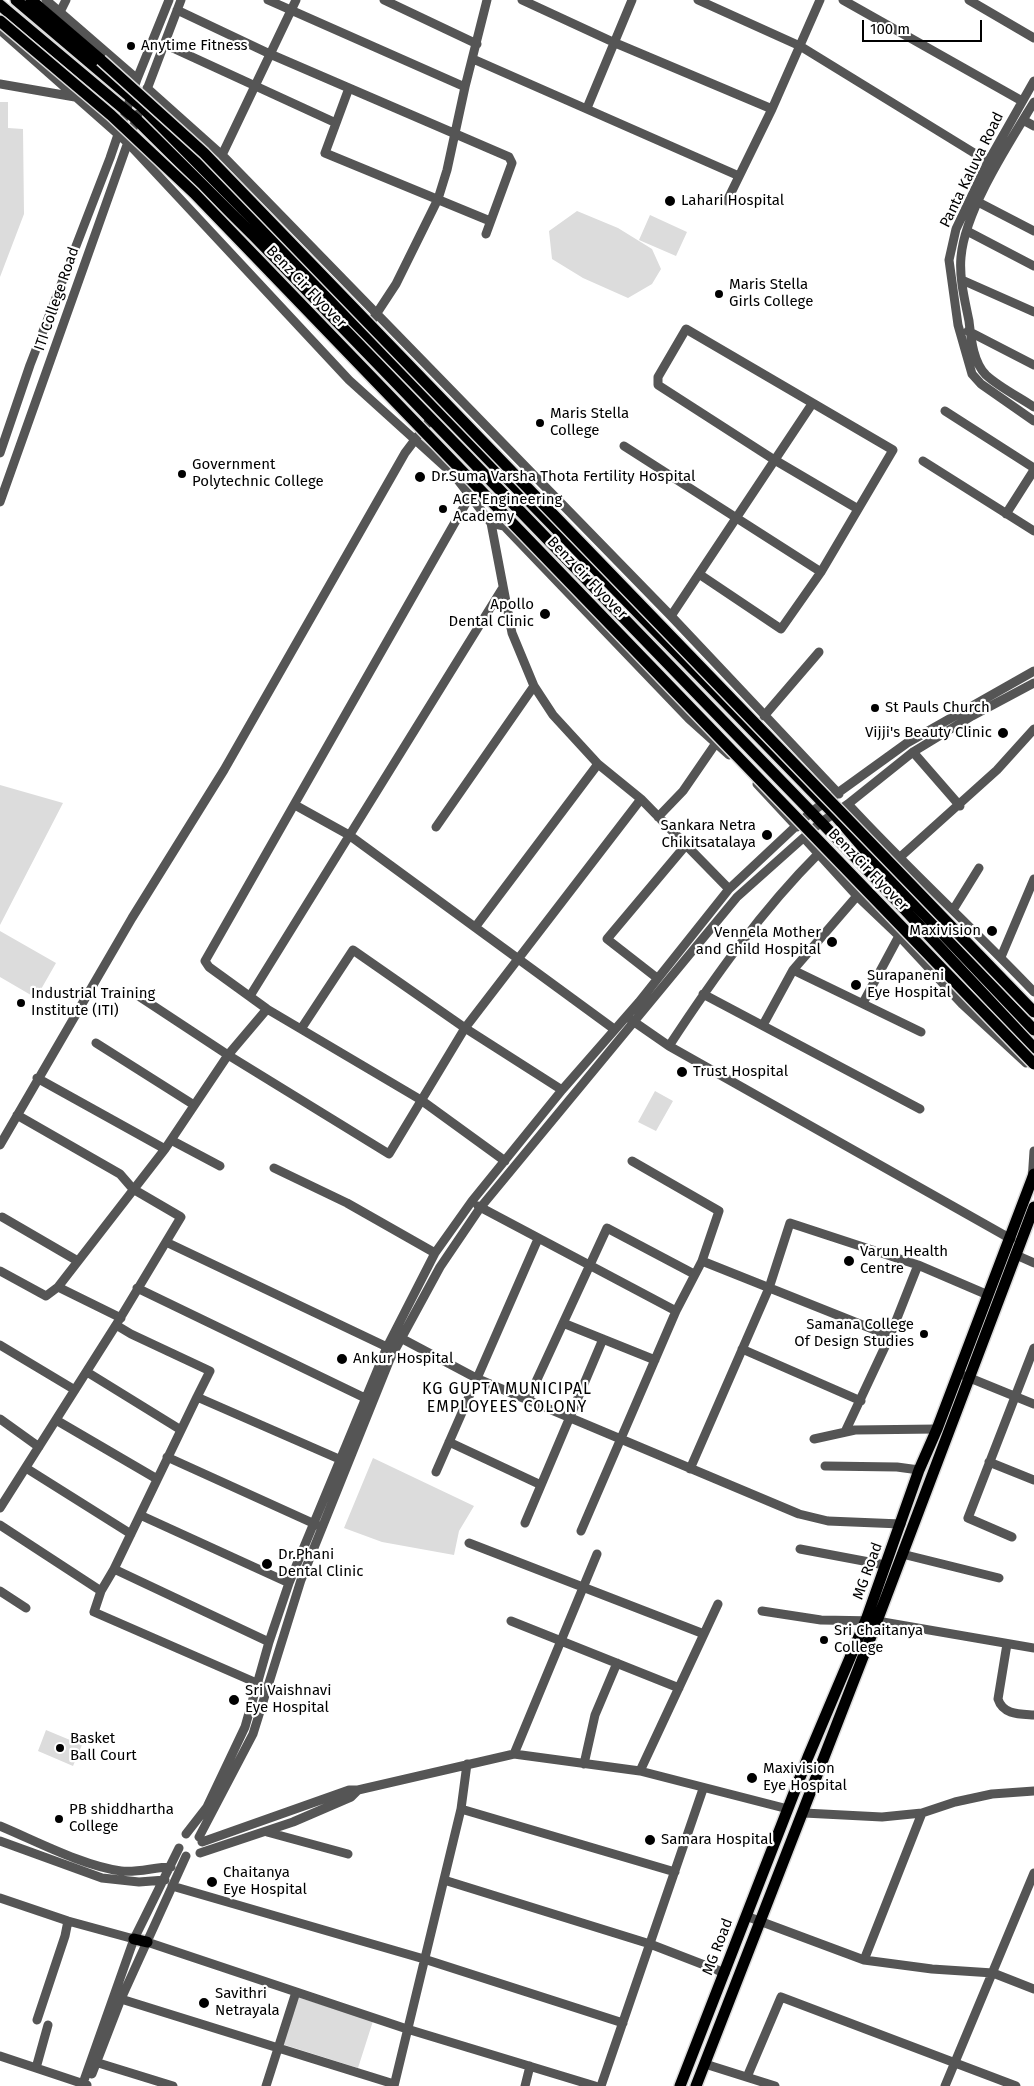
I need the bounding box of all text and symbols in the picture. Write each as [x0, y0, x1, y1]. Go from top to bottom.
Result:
scale bar [864, 10, 984, 42]
text: 100 m [870, 20, 910, 38]
place label: Anytime Fitness [141, 37, 248, 55]
marker: Anytime Fitness [125, 40, 137, 52]
street label: Panta Kaluva Road [936, 109, 1008, 231]
place label: Lahari Hospital [681, 192, 784, 210]
marker: Lahari Hospital [663, 194, 677, 208]
street label: Benz Cir Flyover [262, 242, 350, 332]
street label: ITI College Road [31, 245, 83, 353]
place label: Maris Stella Girls College [729, 276, 813, 311]
marker: Maris Stella Girls College [713, 288, 725, 300]
place label: Maris Stella College [550, 405, 629, 440]
marker: Maris Stella College [534, 417, 546, 429]
place label: Government Polytechnic College [192, 456, 324, 491]
marker: Government Polytechnic College [176, 468, 188, 480]
place label: Dr.Suma Varsha Thota Fertility Hospital [431, 468, 695, 486]
marker: Dr.Suma Varsha Thota Fertility Hospital [413, 470, 427, 484]
place label: ACE Engineering Academy [453, 491, 562, 526]
marker: ACE Engineering Academy [437, 503, 449, 515]
street label: Benz Cir Flyover [543, 533, 631, 623]
place label: Apollo Dental Clinic [449, 596, 534, 631]
marker: Apollo Dental Clinic [538, 607, 552, 621]
place label: St Pauls Church [885, 699, 990, 717]
marker: St Pauls Church [869, 702, 881, 714]
place label: Vijji's Beauty Clinic [865, 724, 992, 742]
marker: Vijji's Beauty Clinic [996, 726, 1010, 740]
place label: Sankara Netra Chikitsatalaya [661, 817, 756, 852]
street label: Benz Cir Flyover [824, 825, 912, 915]
marker: Sankara Netra Chikitsatalaya [760, 828, 774, 842]
place label: Maxivision [909, 922, 981, 940]
place label: Vennela Mother and Child Hospital [696, 924, 821, 959]
marker: Maxivision [985, 924, 999, 938]
marker: Vennela Mother and Child Hospital [825, 935, 839, 949]
place label: Surapaneni Eye Hospital [867, 967, 951, 1002]
marker: Surapaneni Eye Hospital [849, 978, 863, 992]
place label: Industrial Training Institute (ITI) [31, 985, 155, 1020]
marker: Industrial Training Institute (ITI) [15, 997, 27, 1009]
place label: Trust Hospital [693, 1063, 788, 1081]
marker: Trust Hospital [675, 1065, 689, 1079]
place label: Varun Health Centre [860, 1243, 948, 1278]
marker: Varun Health Centre [842, 1254, 856, 1268]
place label: Samana College Of Design Studies [794, 1316, 914, 1351]
marker: Samana College Of Design Studies [918, 1328, 930, 1340]
place label: Ankur Hospital [353, 1350, 453, 1368]
marker: Ankur Hospital [335, 1352, 349, 1366]
district label: KG GUPTA MUNICIPAL EMPLOYEES COLONY [420, 1380, 594, 1418]
street label: MG Road [849, 1540, 887, 1602]
place label: Dr.Phani Dental Clinic [278, 1546, 363, 1581]
marker: Dr.Phani Dental Clinic [260, 1557, 274, 1571]
place label: Sri Chaitanya College [834, 1622, 923, 1657]
marker: Sri Chaitanya College [818, 1634, 830, 1646]
place label: Sri Vaishnavi Eye Hospital [245, 1682, 331, 1717]
marker: Sri Vaishnavi Eye Hospital [227, 1693, 241, 1707]
place label: Basket Ball Court [70, 1730, 137, 1765]
marker: Basket Ball Court [54, 1742, 66, 1754]
place label: Maxivision Eye Hospital [763, 1760, 847, 1795]
marker: Maxivision Eye Hospital [745, 1771, 759, 1785]
place label: PB shiddhartha College [69, 1801, 174, 1836]
marker: PB shiddhartha College [53, 1813, 65, 1825]
place label: Samara Hospital [661, 1831, 773, 1849]
marker: Samara Hospital [643, 1833, 657, 1847]
place label: Chaitanya Eye Hospital [223, 1864, 307, 1899]
marker: Chaitanya Eye Hospital [205, 1875, 219, 1889]
street label: MG Road [699, 1916, 737, 1978]
place label: Savithri Netrayala [215, 1985, 280, 2020]
marker: Savithri Netrayala [197, 1996, 211, 2010]

